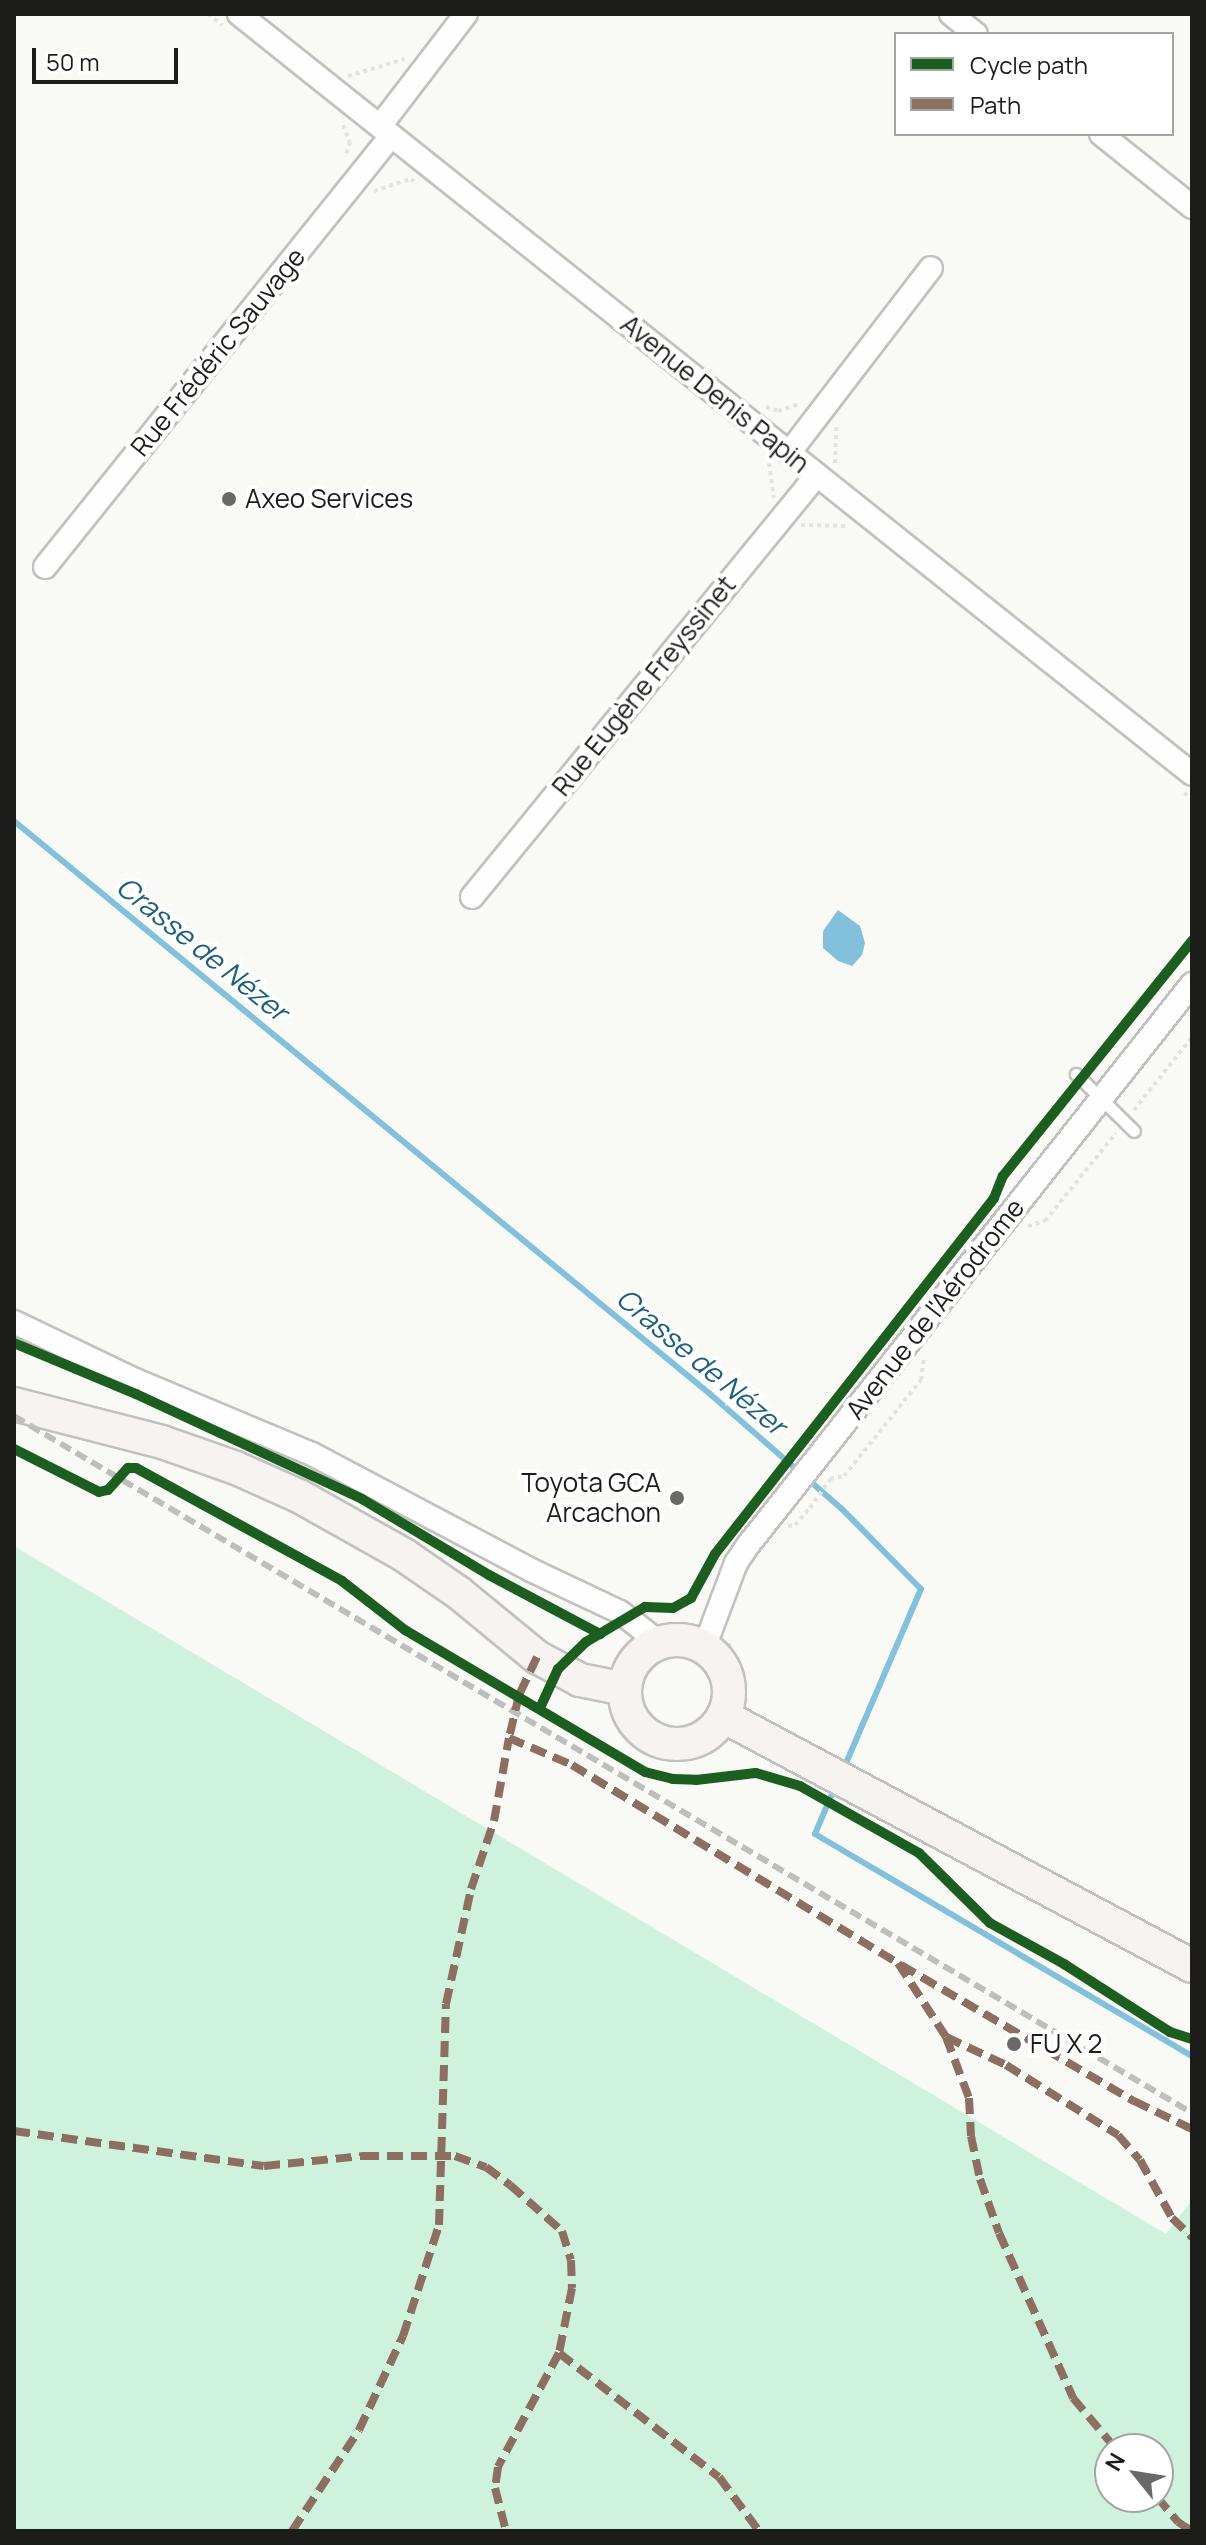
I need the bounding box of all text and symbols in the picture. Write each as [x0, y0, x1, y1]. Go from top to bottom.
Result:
scale bar [36, 32, 182, 82]
legend [894, 32, 1174, 136]
text: 50 m [46, 45, 100, 78]
text: Cycle path [970, 48, 1088, 81]
text: Path [970, 88, 1021, 121]
street label: Rue Frédéric Sauvage [124, 242, 312, 462]
street label: Avenue Denis Papin [615, 308, 815, 480]
place label: Axeo Services [245, 483, 413, 515]
marker: Axeo Services [220, 490, 238, 508]
street label: Rue Eugène Freyssinet [546, 570, 742, 802]
water label: Crasse de Nézer [111, 869, 295, 1027]
street label: Avenue de l'Aérodrome [839, 1193, 1031, 1425]
water label: Crasse de Nézer [610, 1280, 794, 1442]
place label: Toyota GCA Arcachon [521, 1467, 661, 1528]
marker: Toyota GCA Arcachon [668, 1489, 686, 1507]
place label: FU X 2 [1030, 2028, 1102, 2060]
marker: FU X 2 [1005, 2035, 1023, 2053]
north arrow [1094, 2433, 1174, 2513]
text: N [1098, 2448, 1132, 2476]

